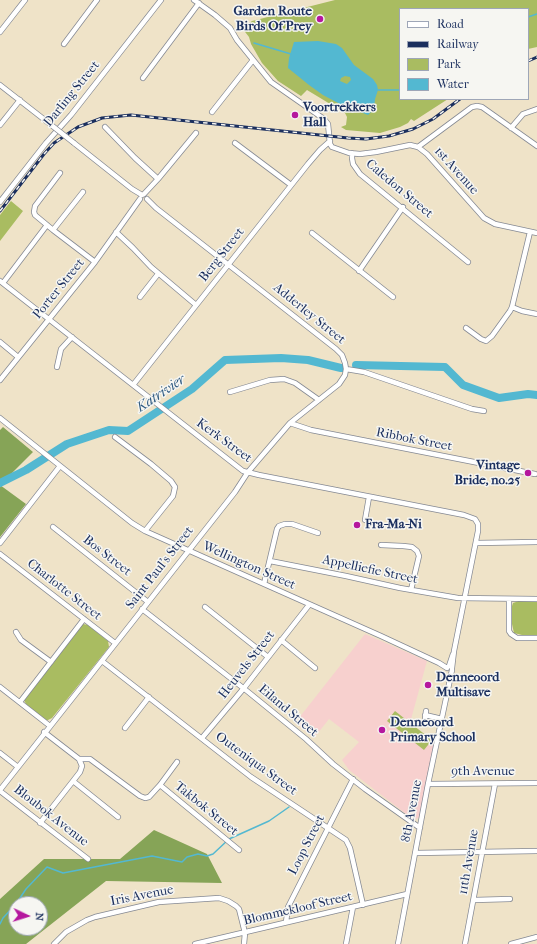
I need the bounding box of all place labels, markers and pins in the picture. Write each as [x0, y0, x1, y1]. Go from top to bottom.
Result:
place label: Garden Route Birds Of Prey [233, 4, 312, 35]
marker: Garden Route Birds Of Prey [315, 14, 325, 24]
place label: Voortrekkers Hall [303, 100, 376, 131]
marker: Voortrekkers Hall [290, 110, 300, 120]
place label: Vintage Bride, no.25 [454, 458, 520, 489]
marker: Vintage Bride, no.25 [523, 468, 533, 478]
place label: Fra-Ma-Ni [365, 517, 422, 533]
marker: Fra-Ma-Ni [352, 520, 362, 530]
place label: Denneoord Multisave [436, 670, 499, 701]
marker: Denneoord Multisave [423, 680, 433, 690]
place label: Denneoord Primary School [390, 715, 476, 746]
marker: Denneoord Primary School [377, 725, 387, 735]

